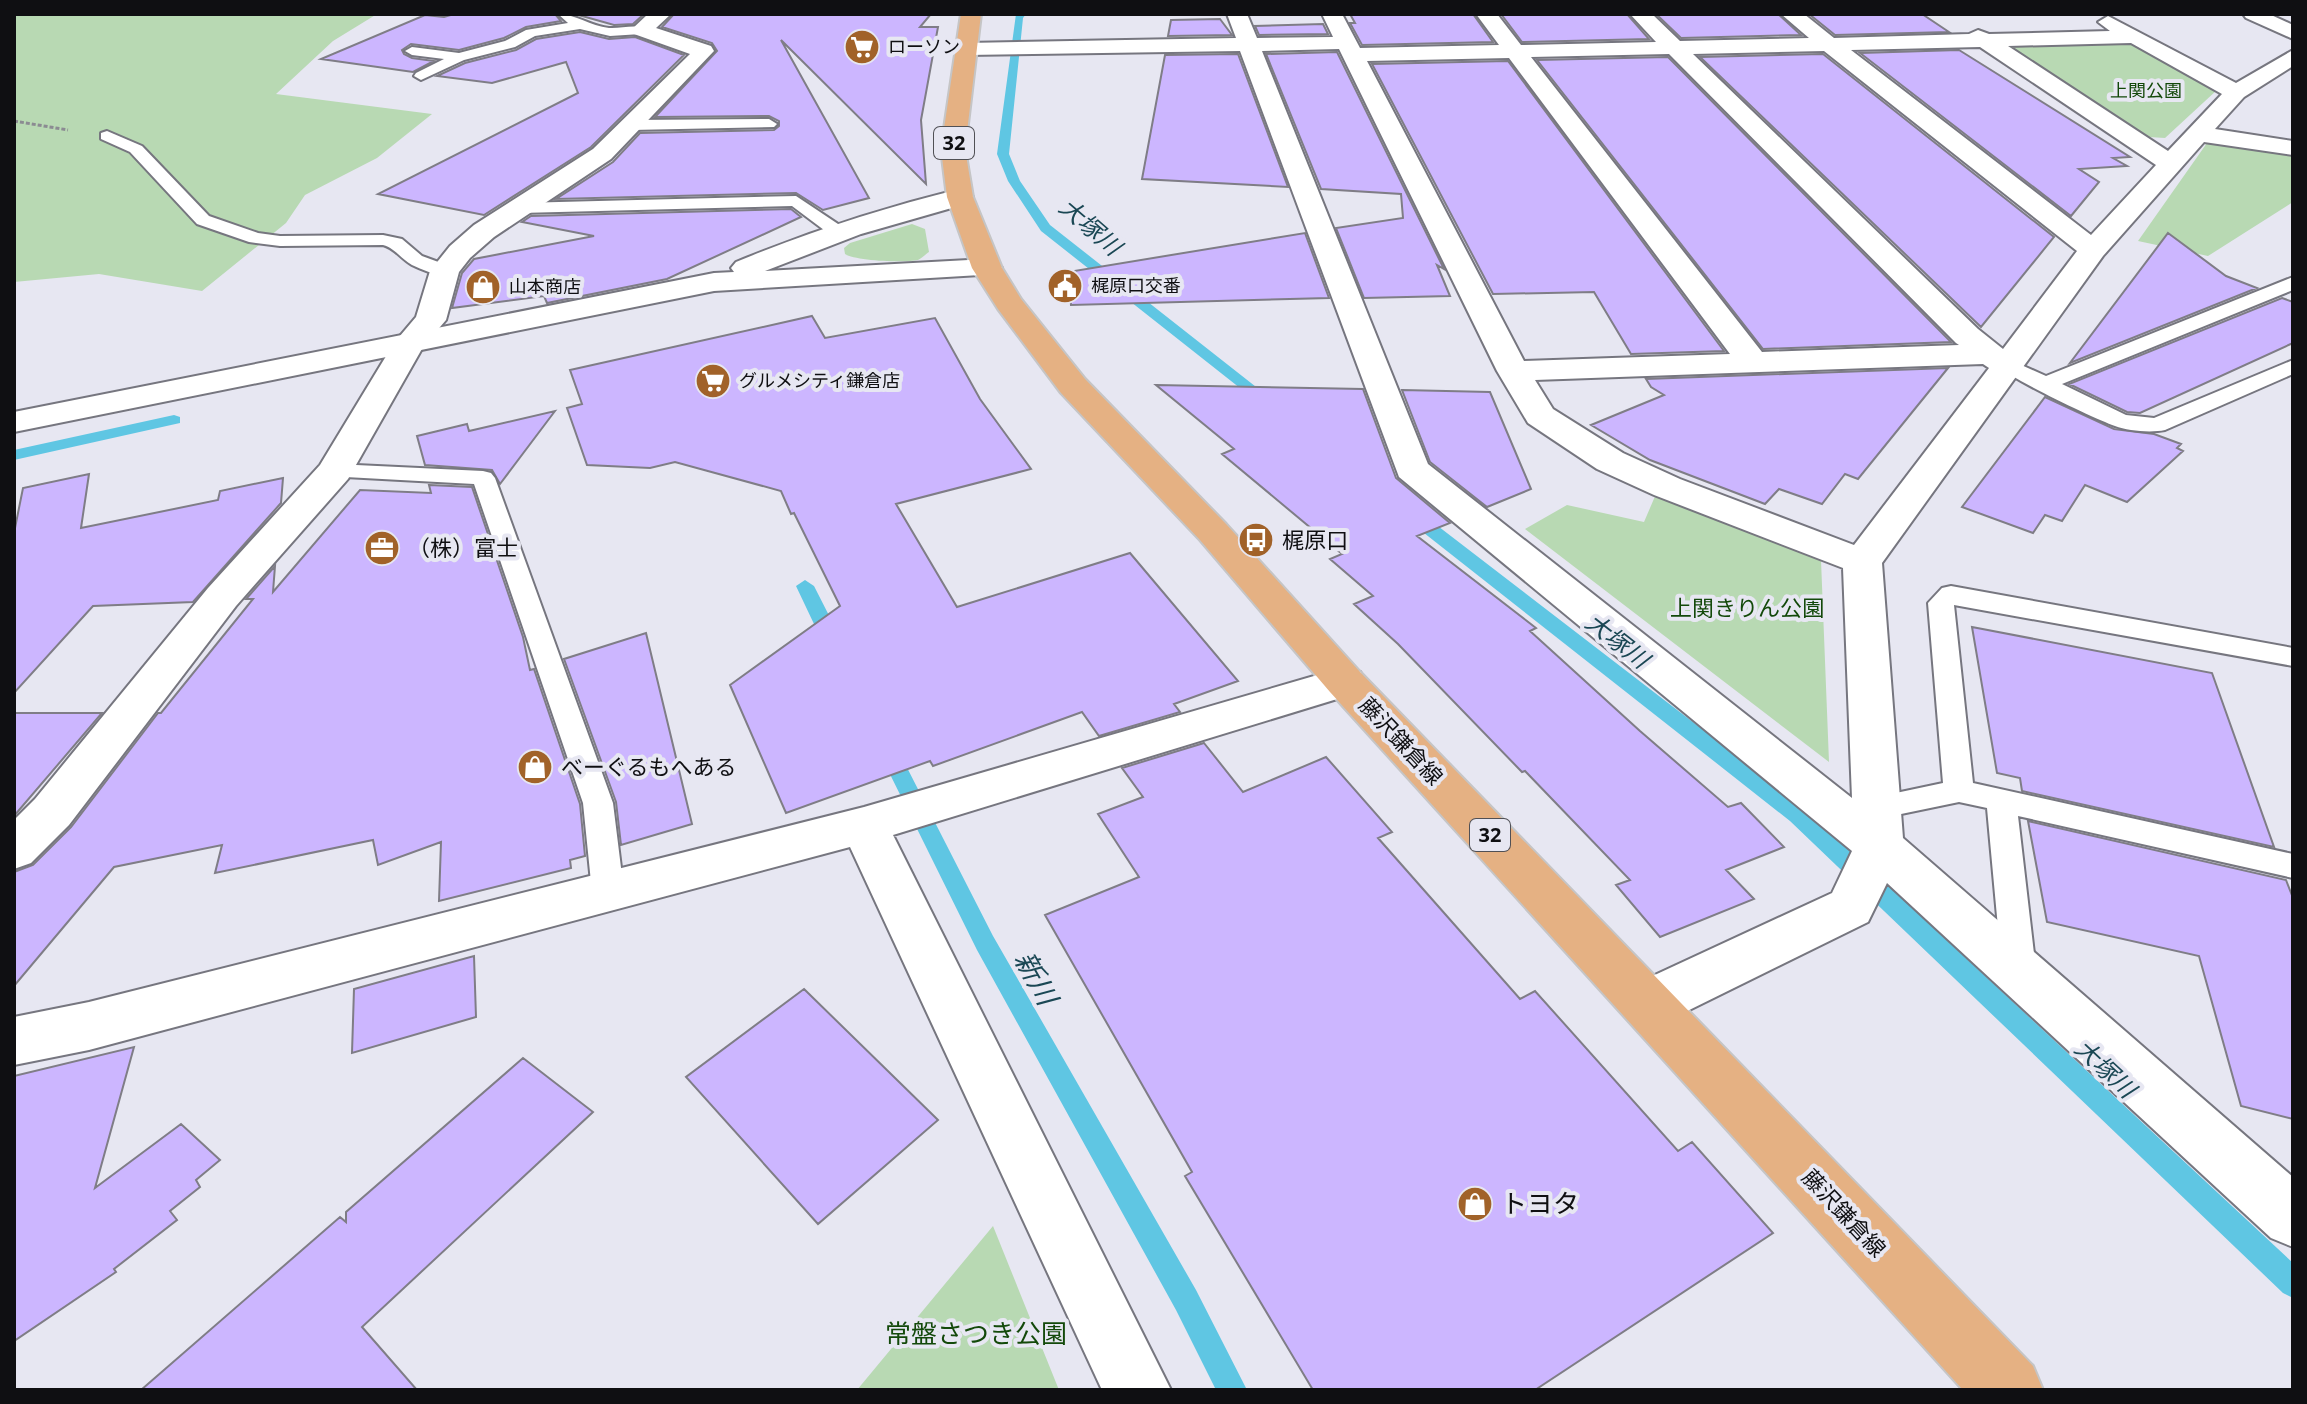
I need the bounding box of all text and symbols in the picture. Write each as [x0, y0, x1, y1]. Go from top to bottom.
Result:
supermarket icon: ローソン [843, 28, 881, 66]
place label: ローソン [888, 34, 960, 58]
park label: 上関公園 [2110, 78, 2182, 102]
road number: 32 [934, 127, 974, 159]
water label: 大塚川 [1053, 190, 1131, 264]
public building icon: 梶原口交番 [1046, 267, 1084, 305]
shop icon: 山本商店 [464, 268, 502, 306]
place label: 梶原口交番 [1091, 273, 1181, 297]
place label: 山本商店 [509, 274, 581, 298]
supermarket icon: グルメシティ鎌倉店 [694, 362, 732, 400]
place label: グルメシティ鎌倉店 [739, 368, 900, 392]
bus stop icon: 梶原口 [1237, 521, 1275, 559]
place label: 梶原口 [1282, 524, 1348, 554]
office icon: （株）富士 [363, 529, 401, 567]
place label: （株）富士 [408, 532, 518, 562]
park label: 上関きりん公園 [1670, 592, 1824, 622]
water label: 大塚川 [1579, 605, 1659, 677]
street label: 藤沢鎌倉線 [1353, 690, 1450, 791]
shop icon: べーぐるもへある [516, 748, 554, 786]
place label: べーぐるもへある [561, 751, 737, 781]
road number: 32 [1470, 819, 1510, 851]
water label: 新川 [1007, 944, 1069, 1014]
water label: 大塚川 [2068, 1031, 2146, 1107]
street label: 藤沢鎌倉線 [1796, 1162, 1893, 1263]
shop icon: トヨタ [1456, 1185, 1494, 1223]
place label: トヨタ [1501, 1185, 1579, 1221]
park label: 常盤さつき公園 [885, 1315, 1067, 1351]

